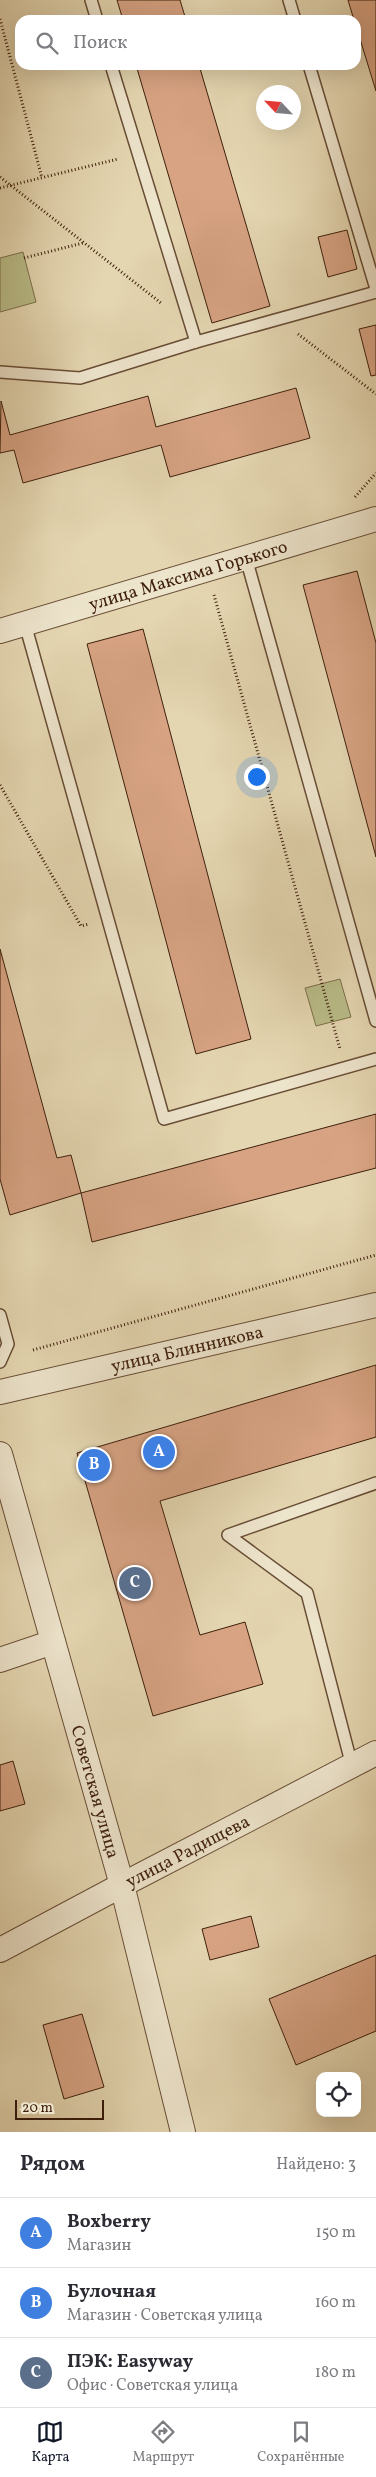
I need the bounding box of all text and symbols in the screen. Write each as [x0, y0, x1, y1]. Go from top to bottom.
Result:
search box [15, 15, 361, 70]
icon: search [33, 29, 61, 57]
text: Поиск [73, 30, 127, 56]
north arrow [256, 85, 301, 130]
street label: улица Максима Горького [86, 535, 291, 618]
your location [244, 764, 270, 790]
street label: улица Блинникова [109, 1320, 266, 1380]
pin: A [143, 1433, 175, 1471]
pin: B [78, 1446, 110, 1484]
pin: C [119, 1564, 151, 1602]
street label: Советская улица [63, 1723, 125, 1862]
street label: улица Радищева [122, 1810, 255, 1895]
map controls [316, 2072, 361, 2117]
button: locate [316, 2072, 361, 2117]
scale bar [15, 2097, 104, 2120]
text: 20 m [22, 2099, 53, 2118]
text: Рядом [20, 2150, 85, 2179]
text: Найдено: 3 [276, 2154, 356, 2176]
text: Boxberry [67, 2209, 151, 2235]
text: A [30, 2222, 42, 2244]
text: 150 m [315, 2222, 356, 2244]
text: Магазин [67, 2235, 131, 2257]
text: Булочная [67, 2279, 156, 2305]
text: B [31, 2292, 41, 2314]
text: 160 m [315, 2292, 356, 2314]
text: Магазин · Советская улица [67, 2305, 263, 2327]
text: ПЭК: Easyway [67, 2349, 193, 2375]
text: C [31, 2362, 41, 2384]
text: 180 m [315, 2362, 356, 2384]
text: Офис · Советская улица [67, 2375, 238, 2397]
tab: Карта [31, 2418, 69, 2467]
tab: Маршрут [132, 2418, 194, 2467]
tab: Сохранённые [257, 2418, 345, 2467]

